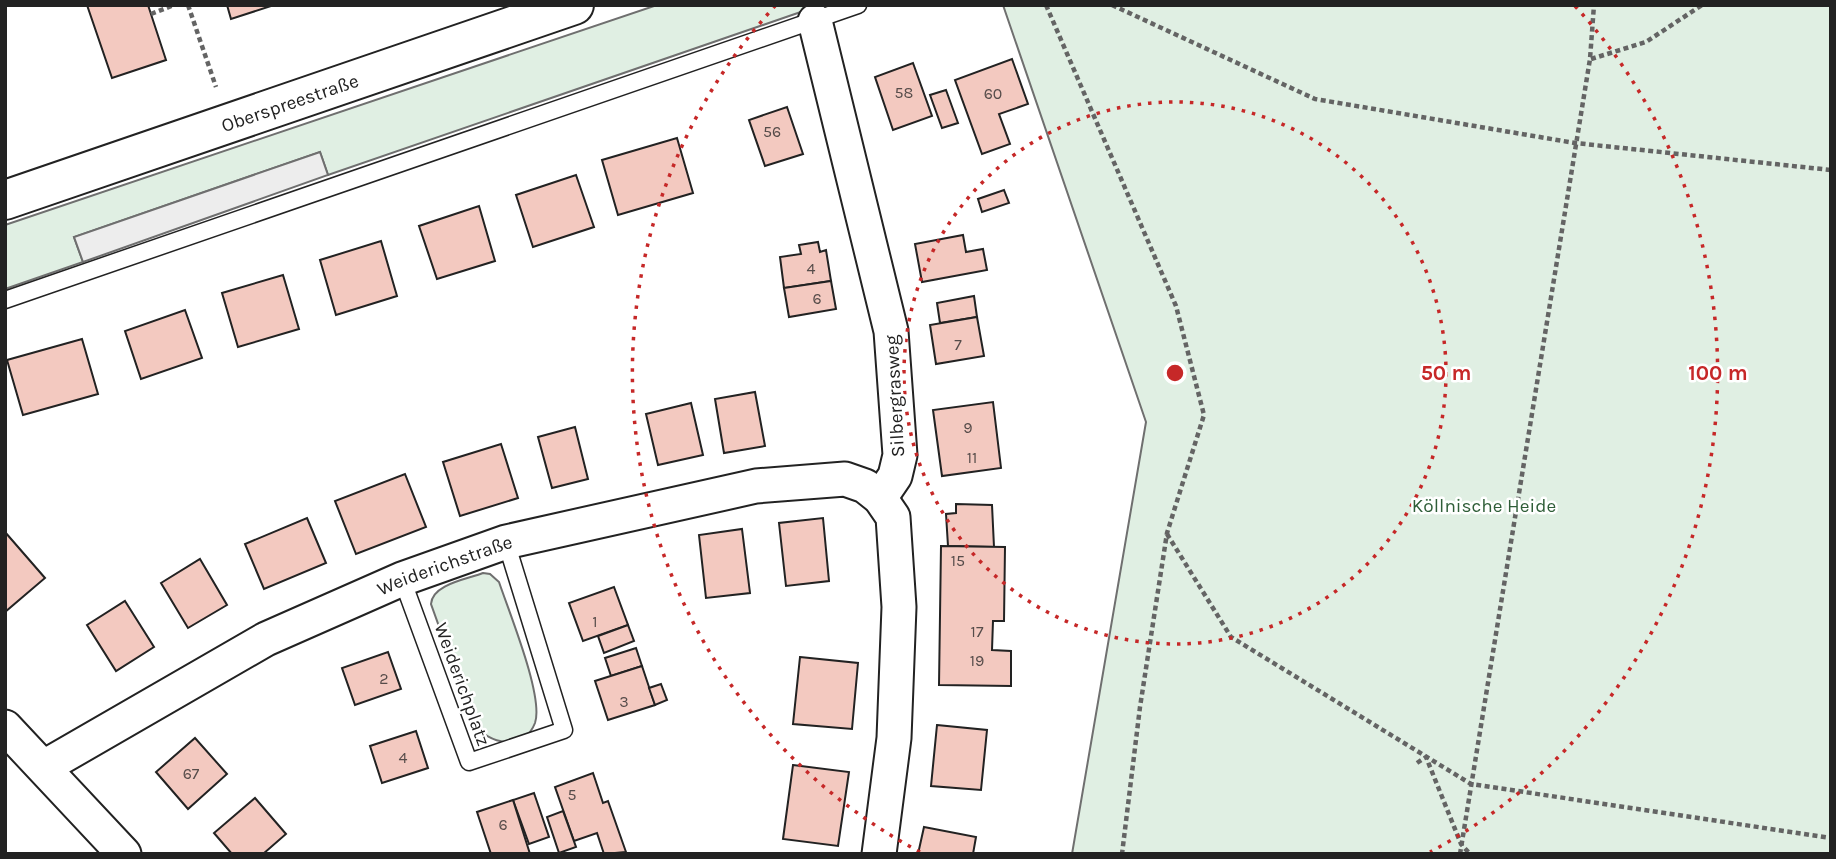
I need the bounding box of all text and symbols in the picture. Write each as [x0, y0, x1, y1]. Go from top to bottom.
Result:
street label: Oberspreestraße [219, 70, 362, 137]
house number: 58 [895, 83, 913, 102]
house number: 60 [984, 84, 1002, 103]
house number: 56 [763, 122, 781, 141]
house number: 4 [807, 259, 816, 278]
house number: 6 [812, 289, 822, 308]
street label: Silbergrasweg [881, 334, 909, 458]
house number: 7 [954, 335, 962, 354]
centre of rings [1163, 361, 1187, 385]
text: 50 m [1421, 361, 1471, 385]
text: 100 m [1688, 361, 1748, 385]
house number: 9 [963, 418, 973, 437]
house number: 11 [967, 448, 977, 467]
park label: Köllnische Heide [1412, 495, 1556, 517]
street label: Weiderichstraße [374, 531, 514, 601]
house number: 15 [951, 551, 965, 570]
house number: 1 [592, 612, 598, 631]
street label: Weiderichplatz [430, 620, 495, 749]
house number: 17 [971, 622, 984, 641]
house number: 19 [970, 651, 984, 670]
house number: 2 [379, 669, 389, 688]
house number: 3 [619, 692, 629, 711]
house number: 4 [399, 748, 408, 767]
house number: 67 [183, 764, 200, 783]
house number: 5 [567, 785, 577, 804]
house number: 6 [498, 815, 508, 834]

